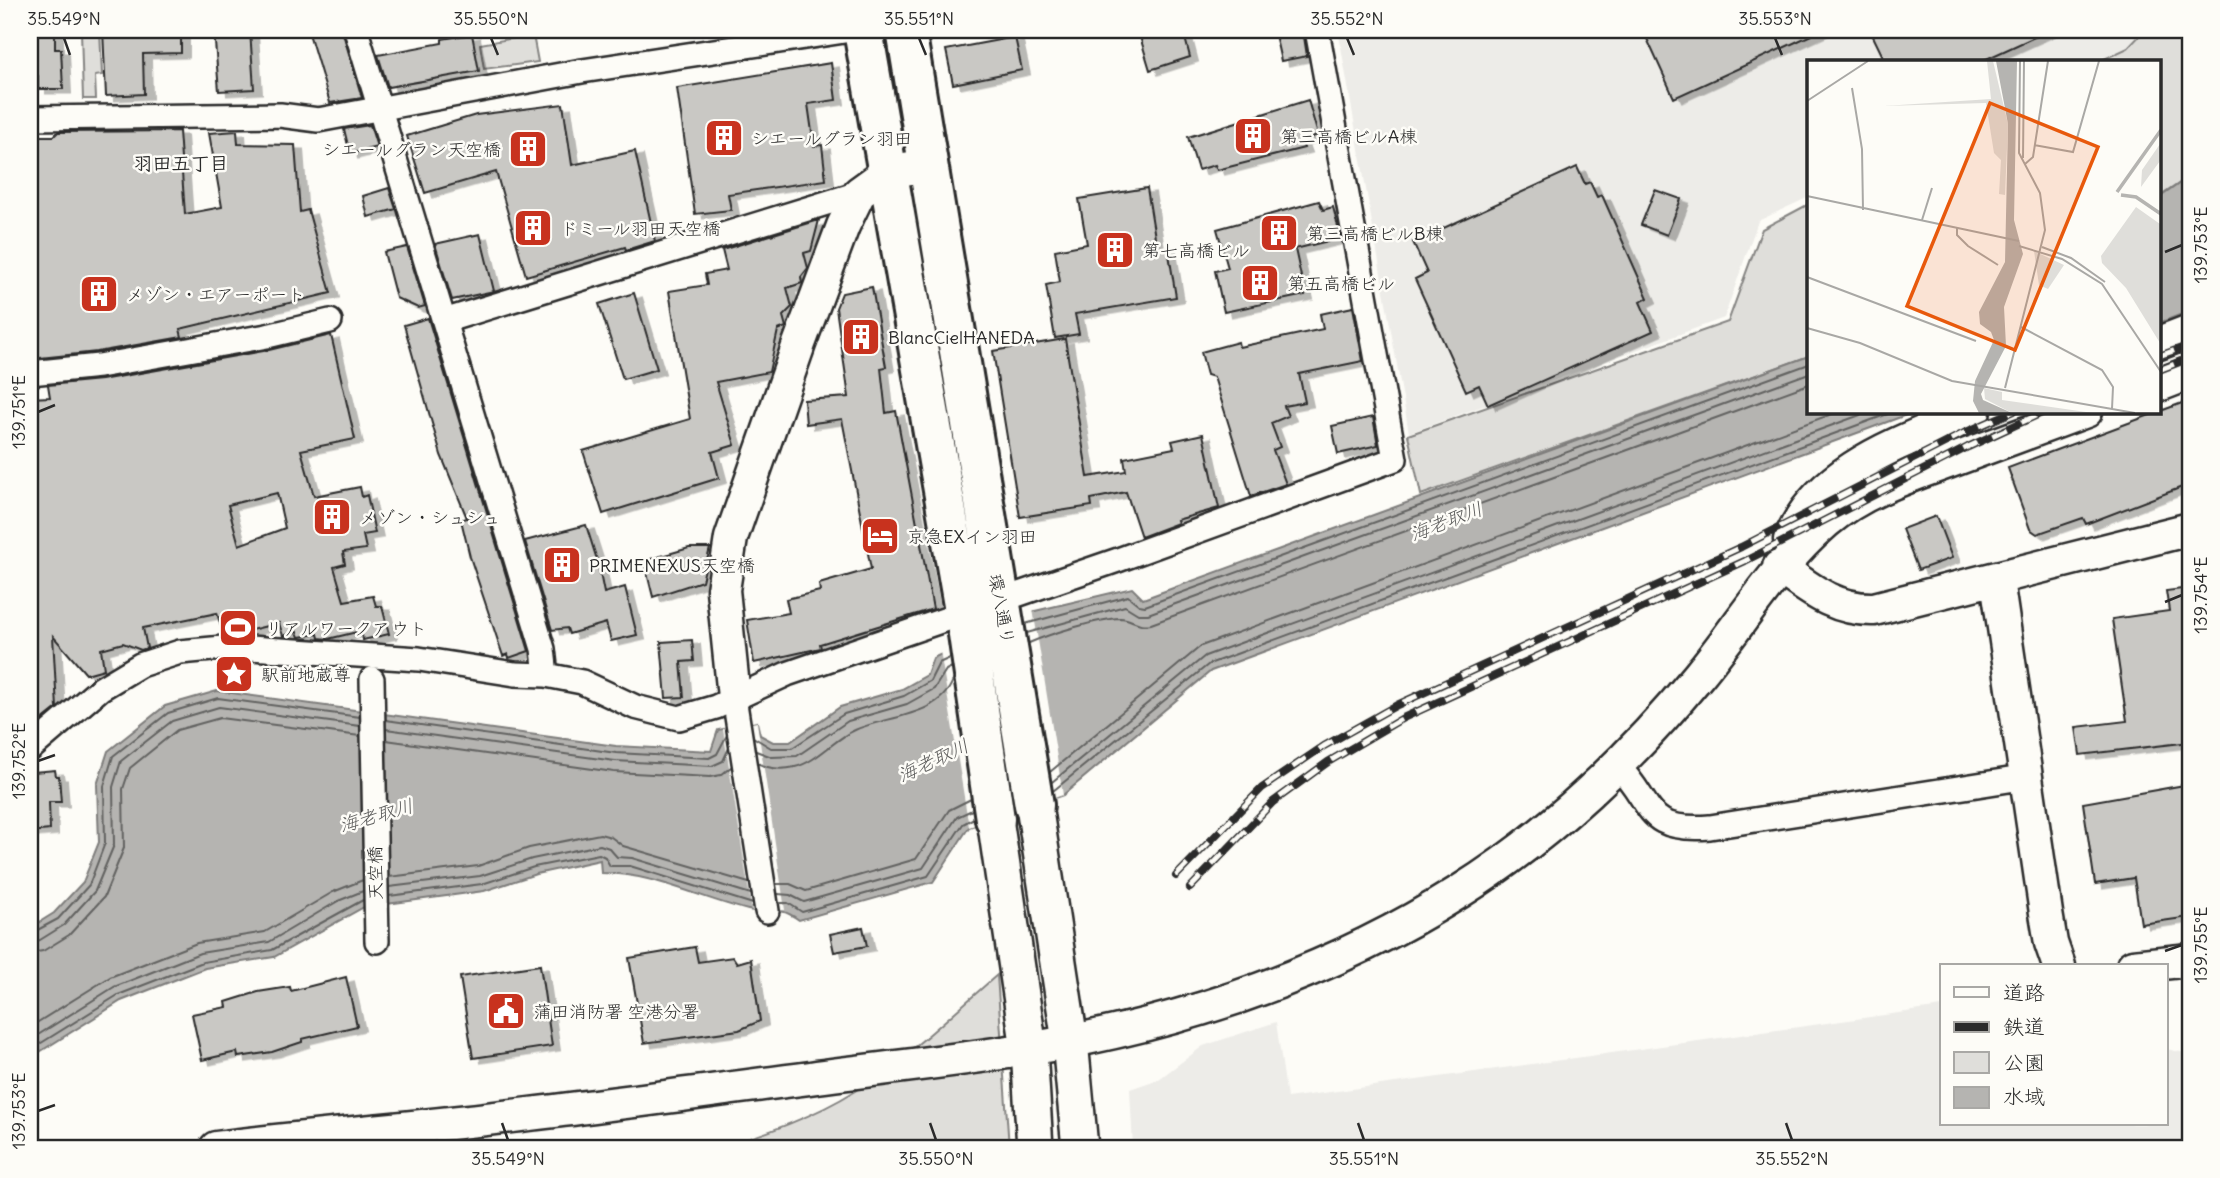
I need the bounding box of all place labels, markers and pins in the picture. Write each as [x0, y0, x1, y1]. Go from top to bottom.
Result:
building icon: 第三高橋ビルA棟 [1232, 115, 1274, 157]
building icon: シエールグラン羽田 [703, 117, 745, 159]
place label: 第三高橋ビルA棟 [1280, 125, 1417, 148]
place label: シエールグラン羽田 [751, 127, 912, 150]
building icon: シエールグラン天空橋 [507, 128, 549, 170]
place label: シエールグラン天空橋 [322, 138, 501, 161]
building icon: ドミール羽田天空橋 [512, 207, 554, 249]
building icon: 第三高橋ビルB棟 [1258, 212, 1300, 254]
place label: ドミール羽田天空橋 [560, 217, 721, 240]
place label: 第三高橋ビルB棟 [1306, 222, 1443, 245]
building icon: 第七高橋ビル [1094, 229, 1136, 271]
place label: 第七高橋ビル [1142, 239, 1250, 262]
building icon: 第五高橋ビル [1239, 262, 1281, 304]
place label: 第五高橋ビル [1287, 272, 1395, 295]
building icon: メゾン・エアーポート [78, 273, 120, 315]
place label: メゾン・エアーポート [126, 283, 305, 306]
building icon: BlancCielHANEDA [840, 316, 882, 358]
place label: BlancCielHANEDA [888, 326, 1035, 349]
building icon: メゾン・シュシュ [311, 496, 353, 538]
place label: メゾン・シュシュ [359, 506, 501, 529]
hotel icon: 京急EXイン羽田 [859, 515, 901, 557]
place label: 京急EXイン羽田 [907, 525, 1037, 548]
building icon: PRIMENEXUS天空橋 [541, 544, 583, 586]
place label: PRIMENEXUS天空橋 [589, 554, 755, 577]
sports icon: リアルワークアウト [217, 607, 259, 649]
place label: リアルワークアウト [265, 617, 427, 640]
place icon: 駅前地蔵尊 [213, 653, 255, 695]
place label: 駅前地蔵尊 [261, 663, 351, 686]
public building icon: 蒲田消防署 空港分署 [485, 990, 527, 1032]
place label: 蒲田消防署 空港分署 [533, 1000, 699, 1023]

